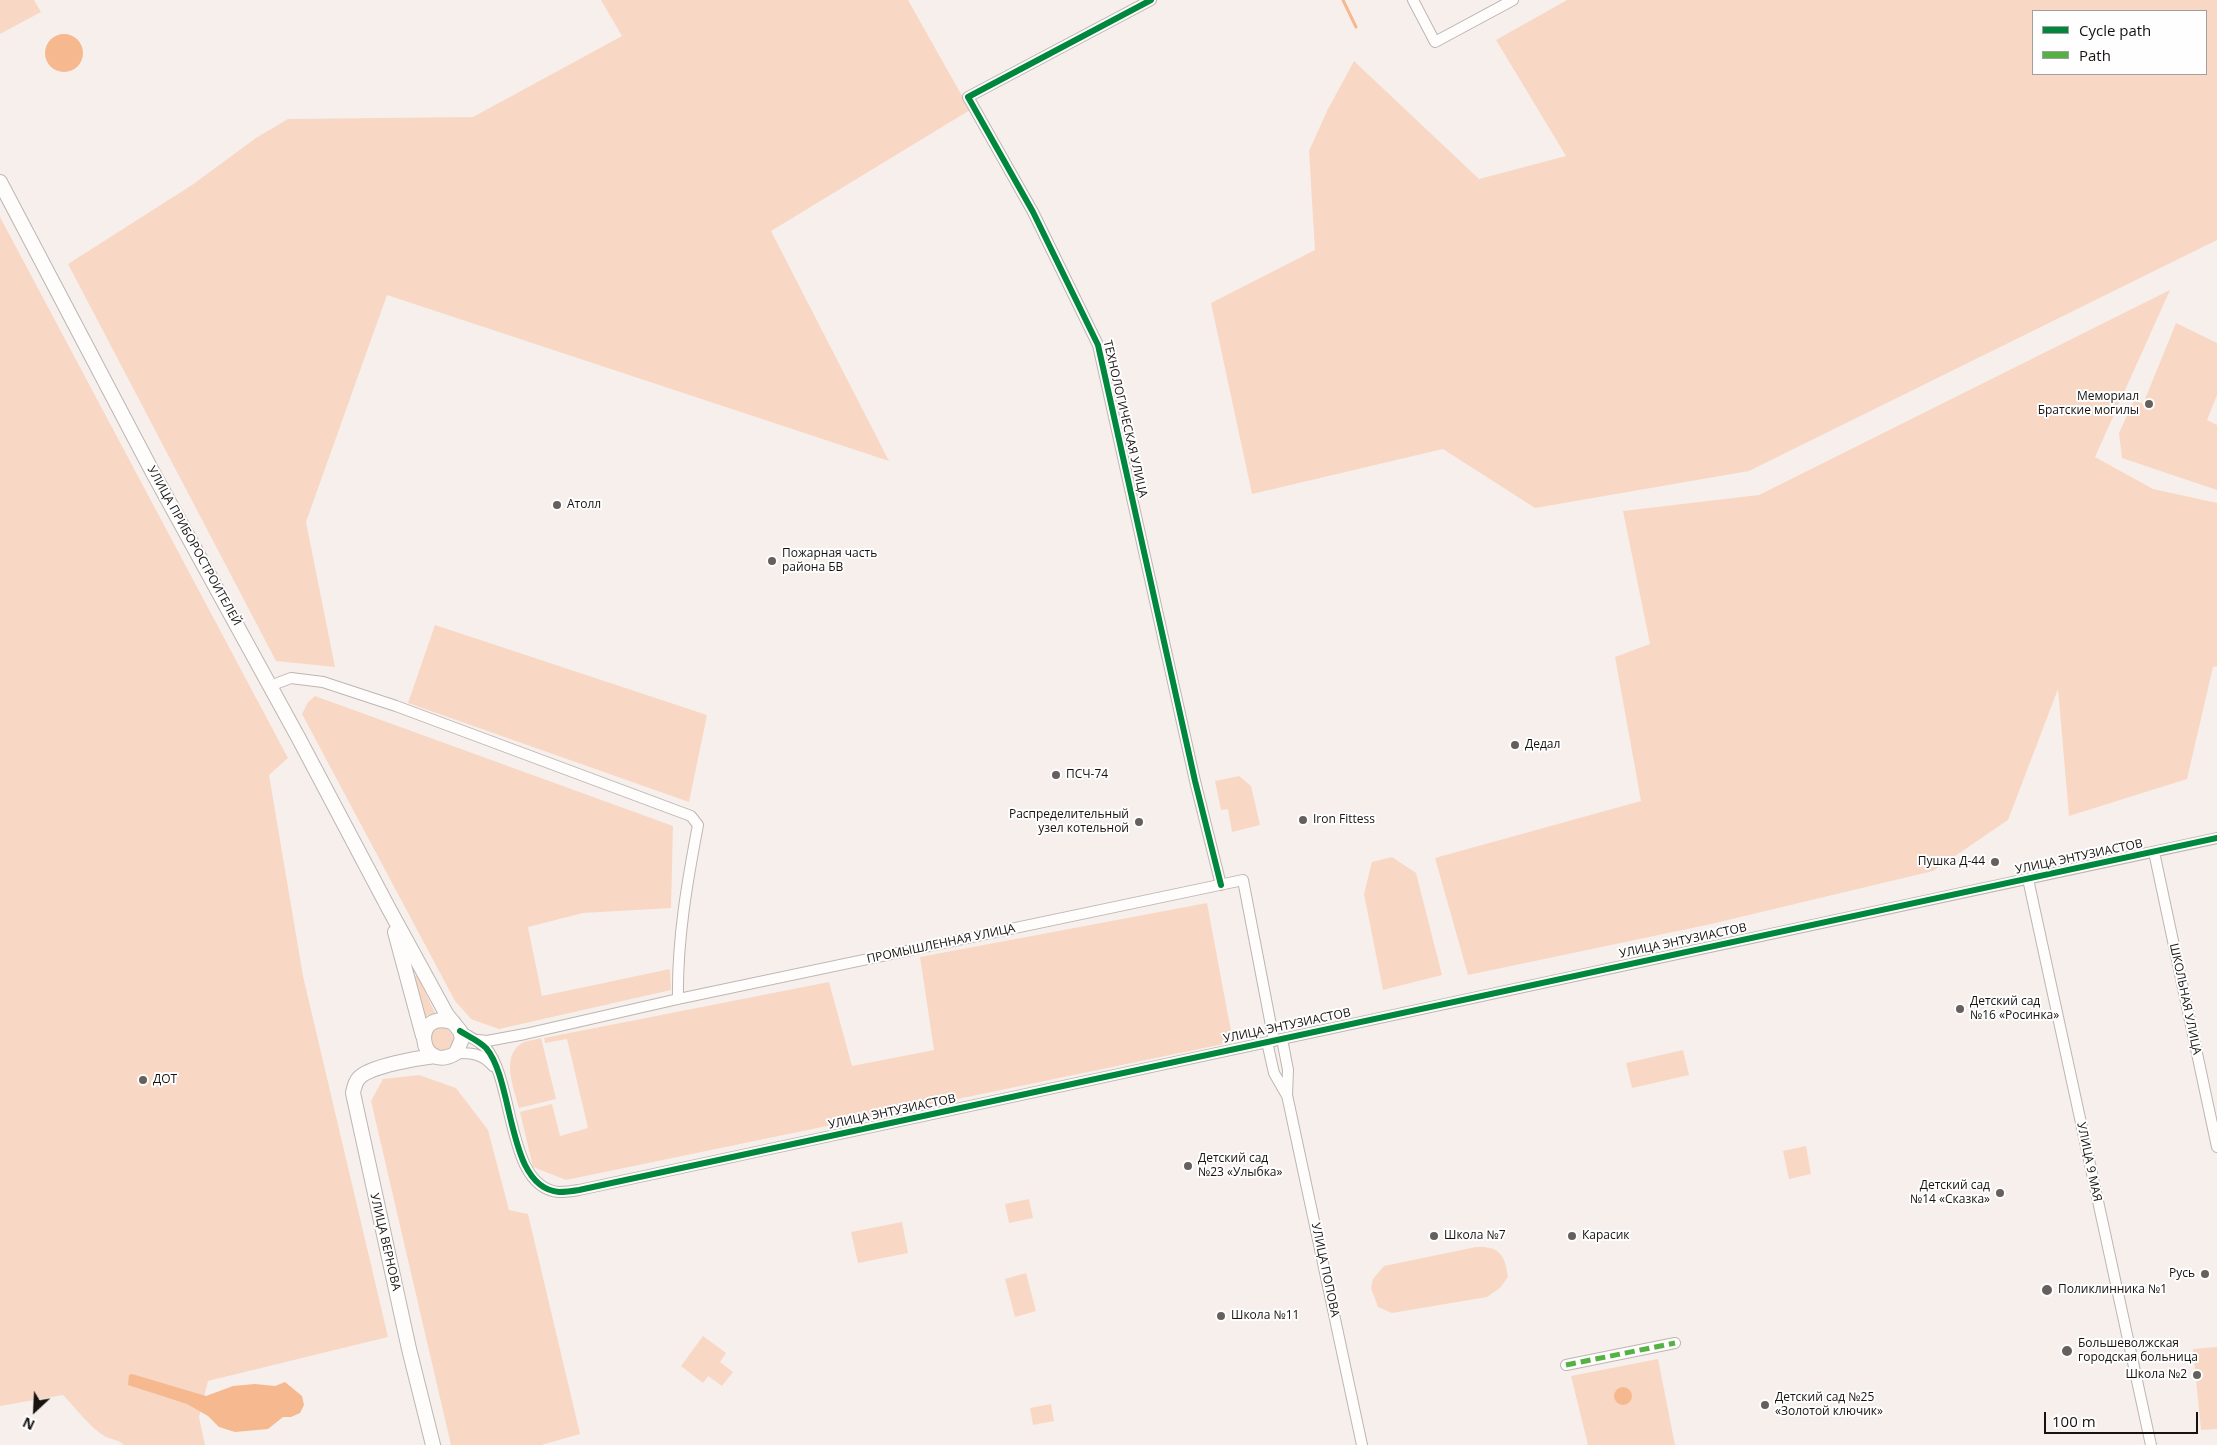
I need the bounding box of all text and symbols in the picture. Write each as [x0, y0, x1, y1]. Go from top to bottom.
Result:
legend [2032, 10, 2207, 75]
text: Cycle path [2079, 20, 2151, 40]
text: Path [2079, 45, 2111, 65]
street label: ТЕХНОЛОГИЧЕСКАЯ УЛИЦА [1100, 339, 1150, 499]
place label: Мемориал Братские могилы [2038, 390, 2139, 418]
marker: Мемориал Братские могилы [2143, 398, 2155, 410]
street label: УЛИЦА ПРИБОРОСТРОИТЕЛЕЙ [144, 464, 244, 628]
place label: Атолл [567, 498, 601, 512]
marker: Атолл [551, 499, 563, 511]
place label: Пожарная часть района БВ [782, 547, 877, 575]
marker: Пожарная часть района БВ [766, 555, 778, 567]
place label: Дедал [1525, 738, 1560, 752]
marker: Дедал [1509, 739, 1521, 751]
place label: ПСЧ-74 [1066, 768, 1108, 782]
marker: ПСЧ-74 [1050, 769, 1062, 781]
place label: Распределительный узел котельной [1009, 808, 1129, 836]
place label: Iron Fittess [1313, 813, 1375, 827]
marker: Iron Fittess [1297, 814, 1309, 826]
marker: Распределительный узел котельной [1133, 816, 1145, 828]
street label: УЛИЦА ЭНТУЗИАСТОВ [2014, 836, 2144, 878]
place label: Пушка Д-44 [1918, 855, 1985, 869]
marker: Пушка Д-44 [1989, 856, 2001, 868]
street label: УЛИЦА ЭНТУЗИАСТОВ [1618, 920, 1748, 962]
street label: ПРОМЫШЛЕННАЯ УЛИЦА [866, 921, 1016, 967]
street label: ШКОЛЬНАЯ УЛИЦА [2166, 942, 2204, 1056]
place label: Детский сад №16 «Росинка» [1970, 995, 2059, 1023]
marker: Детский сад №16 «Росинка» [1954, 1003, 1966, 1015]
street label: УЛИЦА ЭНТУЗИАСТОВ [1222, 1005, 1352, 1047]
place label: ДОТ [153, 1073, 177, 1087]
marker: ДОТ [137, 1074, 149, 1086]
street label: УЛИЦА ЭНТУЗИАСТОВ [827, 1091, 957, 1133]
street label: УЛИЦА 9 МАЯ [2074, 1121, 2104, 1203]
place label: Детский сад №23 «Улыбка» [1198, 1152, 1282, 1180]
marker: Детский сад №23 «Улыбка» [1182, 1160, 1194, 1172]
place label: Детский сад №14 «Сказка» [1910, 1179, 1990, 1207]
marker: Детский сад №14 «Сказка» [1994, 1187, 2006, 1199]
street label: УЛИЦА ВЕРНОВА [367, 1192, 403, 1292]
street label: УЛИЦА ПОПОВА [1308, 1222, 1342, 1318]
place label: Школа №7 [1444, 1229, 1506, 1243]
place label: Карасик [1582, 1229, 1630, 1243]
marker: Школа №7 [1428, 1230, 1440, 1242]
marker: Карасик [1566, 1230, 1578, 1242]
place label: Русь [2169, 1267, 2195, 1281]
marker: Русь [2199, 1268, 2211, 1280]
marker: Поликлинника №1 [2040, 1283, 2054, 1297]
place label: Поликлинника №1 [2058, 1283, 2167, 1297]
place label: Школа №11 [1231, 1309, 1299, 1323]
marker: Школа №11 [1215, 1310, 1227, 1322]
place label: Большеволжская городская больница [2078, 1337, 2198, 1365]
marker: Большеволжская городская больница [2060, 1344, 2074, 1358]
place label: Школа №2 [2125, 1368, 2187, 1382]
marker: Школа №2 [2191, 1369, 2203, 1381]
north arrow [10, 1385, 60, 1435]
place label: Детский сад №25 «Золотой ключик» [1775, 1391, 1883, 1419]
marker: Детский сад №25 «Золотой ключик» [1759, 1399, 1771, 1411]
scale bar [2047, 1402, 2201, 1434]
text: 100 m [2052, 1411, 2096, 1431]
text: N [19, 1413, 38, 1435]

